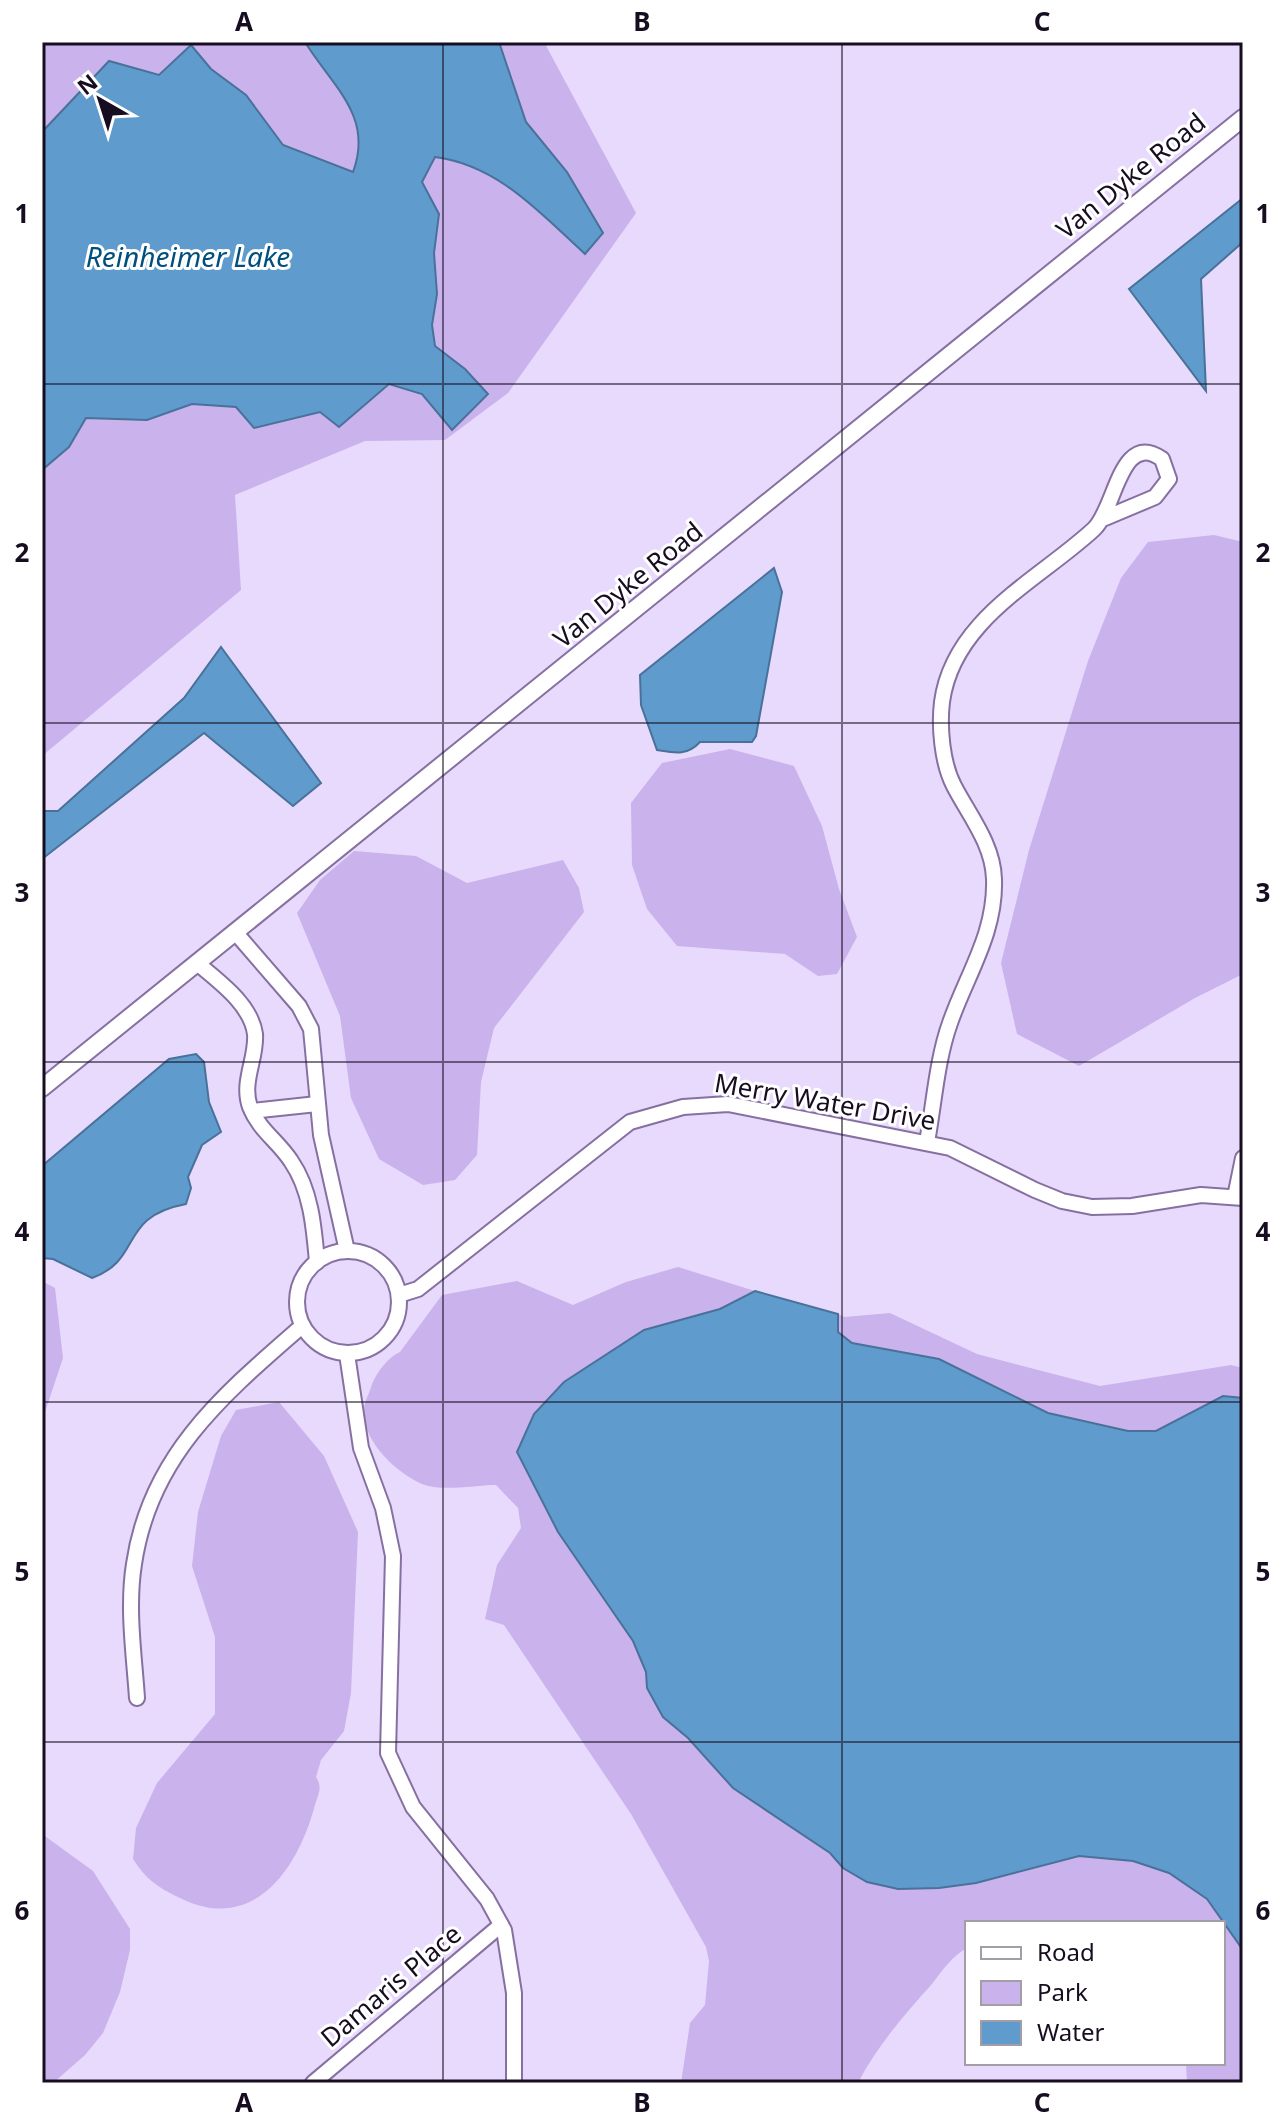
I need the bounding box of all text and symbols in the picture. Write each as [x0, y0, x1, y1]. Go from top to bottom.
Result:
text: A [235, 3, 253, 39]
text: B [633, 3, 651, 39]
text: C [1034, 3, 1050, 39]
north arrow [60, 60, 140, 140]
text: N [70, 66, 103, 101]
street label: Van Dyke Road [1048, 104, 1213, 247]
text: 1 [15, 195, 29, 231]
text: 1 [1256, 195, 1270, 231]
water label: Reinheimer Lake [86, 237, 290, 275]
street label: Van Dyke Road [545, 513, 710, 656]
text: 2 [15, 534, 30, 570]
text: 2 [1256, 534, 1271, 570]
text: 3 [15, 874, 29, 910]
text: 3 [1256, 874, 1270, 910]
street label: Merry Water Drive [712, 1064, 939, 1138]
text: 4 [15, 1213, 30, 1249]
text: 4 [1256, 1213, 1271, 1249]
text: 5 [15, 1553, 29, 1589]
text: 5 [1256, 1553, 1270, 1589]
text: 6 [15, 1892, 30, 1928]
text: 6 [1256, 1892, 1271, 1928]
street label: Damaris Place [312, 1916, 468, 2055]
legend [965, 1921, 1225, 2065]
text: Road [1037, 1935, 1095, 1968]
text: Park [1037, 1975, 1088, 2008]
text: Water [1037, 2015, 1105, 2048]
text: A [235, 2084, 253, 2120]
text: B [633, 2084, 651, 2120]
text: C [1034, 2084, 1050, 2120]

